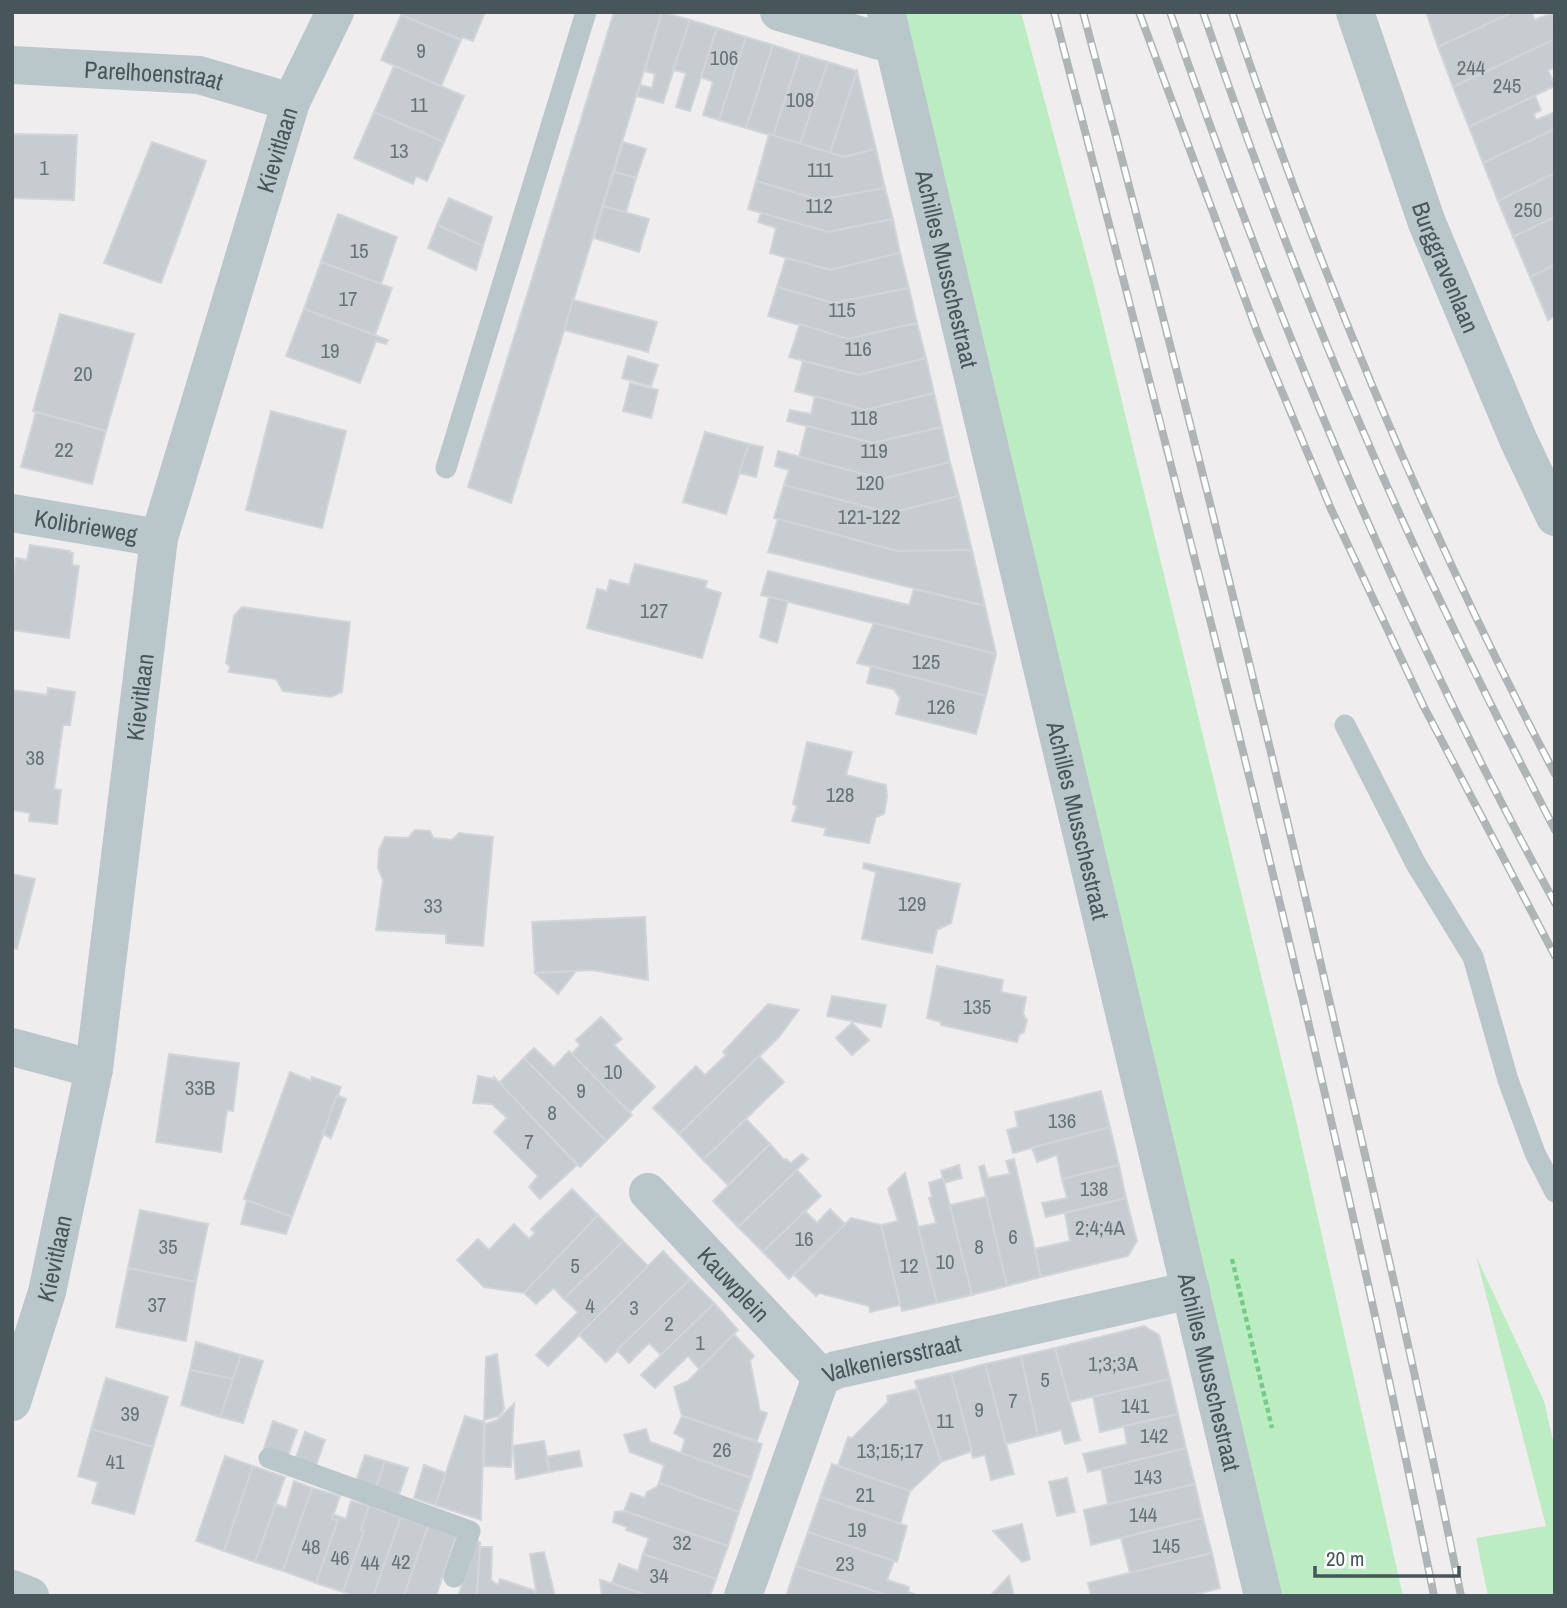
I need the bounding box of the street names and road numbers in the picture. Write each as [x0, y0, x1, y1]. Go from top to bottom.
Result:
street label: Parelhoenstraat [84, 53, 227, 97]
street label: Kievitlaan [249, 103, 305, 196]
street label: Achilles Musschestraat [908, 166, 986, 372]
street label: Burggravenlaan [1405, 198, 1487, 338]
street label: Kolibrieweg [32, 501, 140, 550]
street label: Kievitlaan [118, 652, 161, 743]
street label: Achilles Musschestraat [1039, 717, 1118, 923]
street label: Kievitlaan [29, 1212, 79, 1306]
street label: Kauwplein [691, 1240, 777, 1329]
street label: Achilles Musschestraat [1170, 1269, 1249, 1475]
street label: Valkeniersstraat [817, 1326, 964, 1390]

